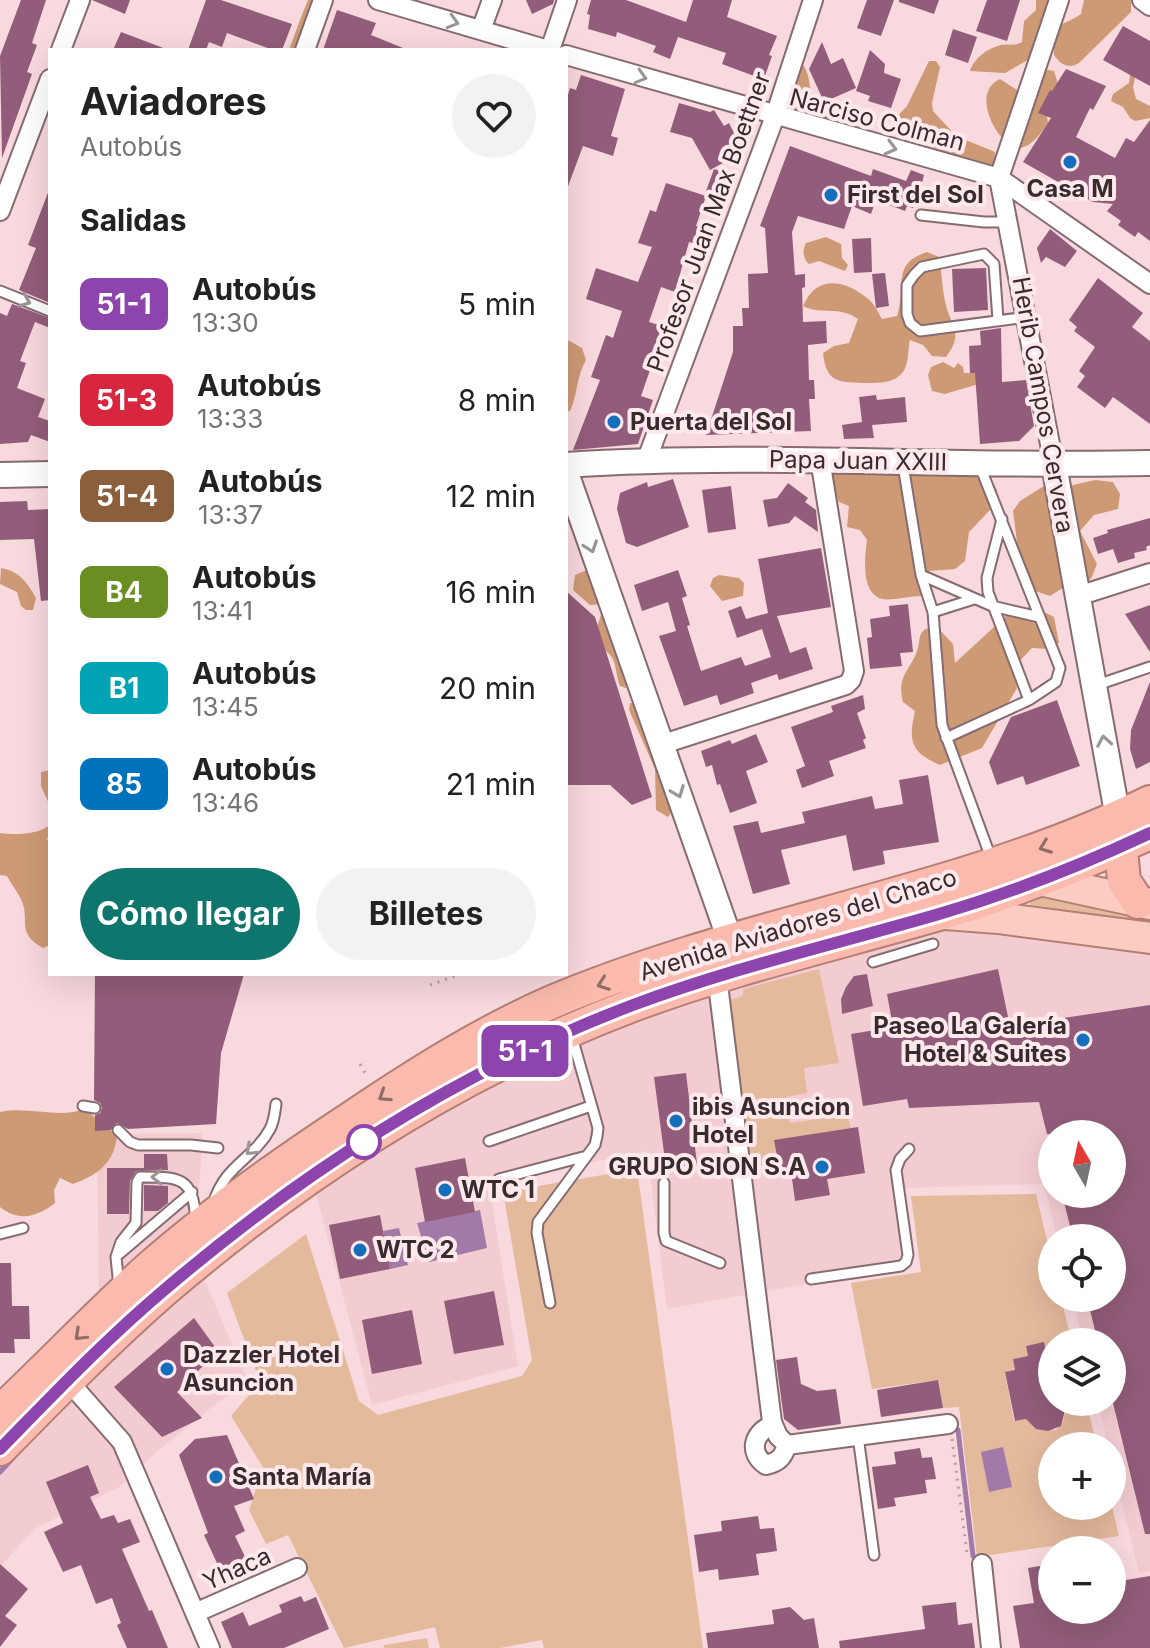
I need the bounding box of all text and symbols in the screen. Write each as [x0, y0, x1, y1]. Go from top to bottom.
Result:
one-way arrow [445, 13, 459, 29]
one-way arrow [633, 68, 647, 84]
street label: Profesor Juan Max Boettner [641, 68, 776, 376]
button: heart [452, 74, 536, 158]
text: Aviadores [80, 78, 267, 124]
street label: Narciso Colman [786, 82, 968, 157]
text: Autobús [80, 131, 182, 162]
one-way arrow [883, 139, 897, 156]
marker: Casa M [1061, 153, 1079, 171]
place label: Casa M [1026, 174, 1114, 203]
place label: First del Sol [847, 180, 984, 209]
marker: First del Sol [822, 186, 840, 204]
text: Salidas [80, 202, 186, 238]
text: Autobús [192, 271, 317, 307]
street label: Herib Campos Cervera [1007, 275, 1080, 535]
text: 5 min [458, 286, 536, 322]
text: 51-1 [96, 287, 152, 321]
one-way arrow [17, 291, 31, 307]
text: 13:30 [192, 307, 259, 338]
text: Autobús [197, 367, 322, 403]
text: 8 min [458, 382, 536, 418]
text: 51-3 [96, 383, 157, 417]
text: 13:33 [197, 403, 263, 434]
place label: Puerta del Sol [630, 407, 792, 436]
marker: Puerta del Sol [605, 413, 623, 431]
street label: Papa Juan XXIII [769, 444, 947, 477]
text: Autobús [198, 463, 323, 499]
text: 12 min [446, 478, 536, 514]
text: 51-4 [96, 479, 158, 513]
text: 13:37 [198, 499, 263, 530]
one-way arrow [582, 539, 598, 553]
text: Autobús [192, 559, 317, 595]
text: 16 min [445, 574, 536, 610]
text: B4 [105, 575, 143, 609]
text: 13:41 [192, 595, 253, 626]
text: Autobús [192, 655, 317, 691]
text: 20 min [439, 670, 536, 706]
text: B1 [109, 671, 139, 705]
text: 13:45 [192, 691, 259, 722]
one-way arrow [1097, 734, 1114, 748]
text: Autobús [192, 751, 317, 787]
text: 21 min [446, 766, 536, 802]
text: 85 [106, 767, 142, 801]
one-way arrow [668, 784, 685, 798]
text: 13:46 [192, 787, 259, 818]
one-way arrow [1039, 837, 1053, 854]
street label: Avenida Aviadores del Chaco [636, 862, 960, 987]
button: Cómo llegar [80, 868, 300, 960]
button: Billetes [316, 868, 536, 960]
one-way arrow [597, 974, 611, 991]
place label: Paseo La Galería Hotel & Suites [873, 1011, 1067, 1068]
line badge: 51-1 [469, 1025, 581, 1077]
marker: Paseo La Galería Hotel & Suites [1074, 1031, 1092, 1049]
text: 51-1 [497, 1034, 553, 1068]
one-way arrow [379, 1086, 393, 1101]
place label: ibis Asuncion Hotel [692, 1092, 851, 1149]
marker: ibis Asuncion Hotel [667, 1112, 685, 1130]
north arrow [1038, 1120, 1126, 1208]
map controls [1038, 1120, 1126, 1624]
unlabelled marker [347, 1125, 381, 1159]
one-way arrow [246, 1141, 260, 1156]
place label: GRUPO SION S.A [608, 1152, 806, 1181]
marker: GRUPO SION S.A [813, 1158, 831, 1176]
one-way arrow [150, 1168, 163, 1186]
place label: WTC 1 [461, 1175, 535, 1204]
marker: WTC 1 [436, 1181, 454, 1199]
button: locate [1038, 1224, 1126, 1312]
place label: WTC 2 [376, 1235, 455, 1264]
marker: WTC 2 [351, 1241, 369, 1259]
one-way arrow [75, 1326, 89, 1341]
button: layers [1038, 1328, 1126, 1416]
place label: Dazzler Hotel Asuncion [183, 1340, 340, 1397]
marker: Dazzler Hotel Asuncion [158, 1360, 176, 1378]
button: + [1038, 1432, 1126, 1520]
place label: Santa María [232, 1462, 372, 1491]
marker: Santa María [207, 1468, 225, 1486]
button: − [1038, 1536, 1126, 1624]
street label: Yhaca [198, 1541, 275, 1596]

